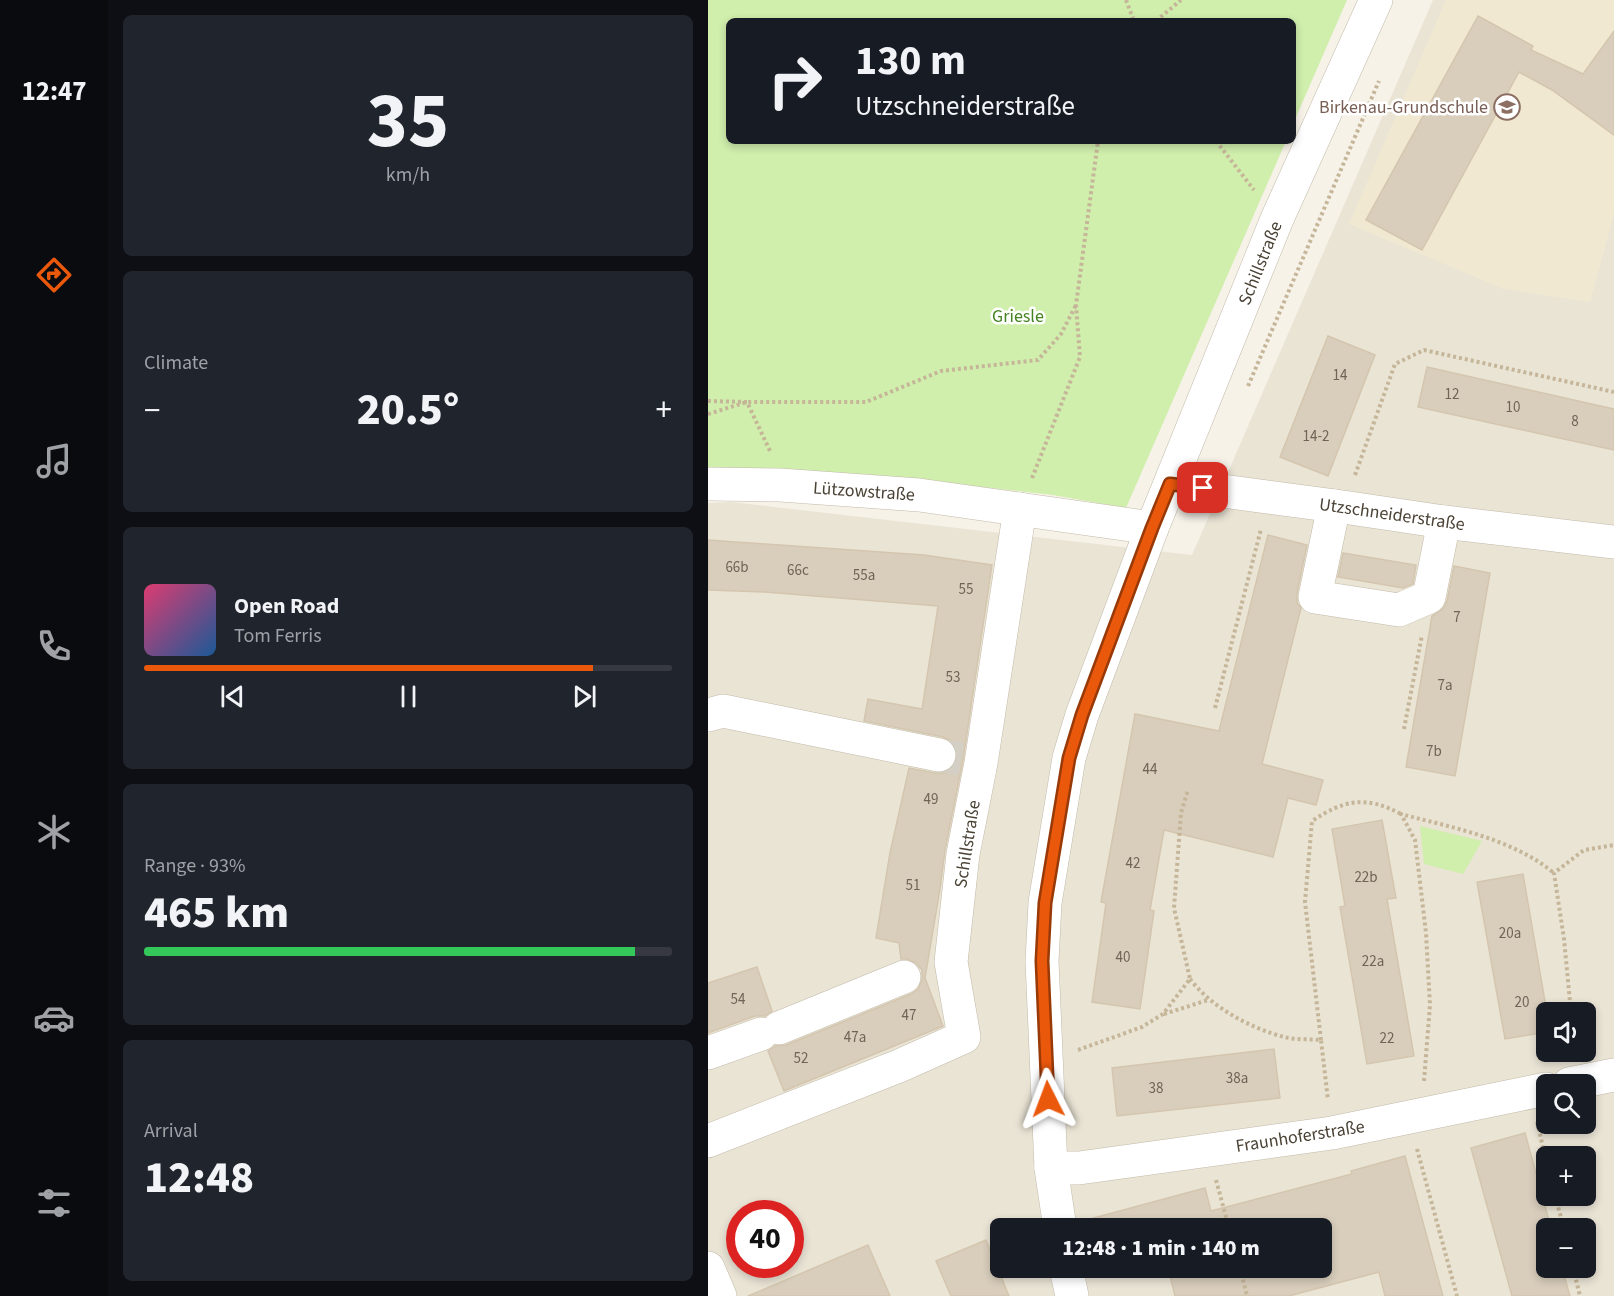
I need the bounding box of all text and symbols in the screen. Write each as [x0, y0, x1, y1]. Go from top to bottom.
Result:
text: 130 m [855, 31, 966, 91]
icon: right [756, 42, 834, 120]
text: 35 [367, 66, 449, 177]
text: 12:47 [21, 72, 87, 111]
text: Utzschneiderstraße [855, 87, 1075, 126]
school or university icon: Birkenau-Grundschule [1492, 92, 1522, 122]
place label: Birkenau-Grundschule [1319, 95, 1488, 120]
text: km/h [386, 161, 430, 189]
street label: Schillstraße [1232, 217, 1289, 309]
icon: directions [33, 254, 75, 296]
park label: Griesle [992, 304, 1044, 329]
text: Climate [144, 349, 208, 377]
house number: 14 [1333, 365, 1348, 386]
text: 20.5° [357, 378, 459, 442]
house number: 12 [1445, 384, 1459, 405]
text: − [144, 387, 160, 434]
text: + [656, 387, 672, 434]
house number: 10 [1506, 397, 1520, 418]
house number: 8 [1571, 411, 1579, 432]
house number: 14-2 [1302, 426, 1330, 447]
icon: music [33, 440, 75, 482]
pin [1177, 462, 1228, 513]
icon: arrive [1186, 471, 1219, 504]
street label: Lützowstraße [812, 475, 916, 508]
street label: Utzschneiderstraße [1318, 492, 1466, 537]
house number: 66b [725, 557, 749, 578]
house number: 66c [787, 560, 809, 581]
house number: 55a [853, 565, 875, 586]
house number: 55 [959, 579, 973, 600]
text: Open Road [234, 590, 339, 622]
house number: 7 [1453, 607, 1461, 628]
text: Tom Ferris [234, 622, 322, 650]
icon: phone [33, 625, 75, 667]
house number: 53 [946, 667, 960, 688]
house number: 7a [1437, 675, 1453, 696]
icon: previous [216, 680, 249, 713]
icon: pause [392, 680, 425, 713]
icon: next [568, 680, 601, 713]
house number: 7b [1426, 741, 1442, 762]
house number: 44 [1143, 759, 1158, 780]
house number: 49 [924, 789, 938, 810]
street label: Schillstraße [948, 798, 987, 890]
icon: climate [33, 811, 75, 853]
text: Range · 93% [144, 852, 245, 880]
house number: 42 [1126, 853, 1140, 874]
house number: 22b [1354, 867, 1378, 888]
house number: 51 [906, 875, 920, 896]
text: 465 km [144, 881, 289, 945]
house number: 20a [1499, 923, 1521, 944]
house number: 40 [1116, 947, 1130, 968]
house number: 22a [1362, 951, 1384, 972]
house number: 54 [731, 989, 746, 1010]
house number: 20 [1515, 992, 1529, 1013]
icon: car [33, 997, 75, 1039]
map controls [1536, 1002, 1596, 1278]
button: sound [1536, 1002, 1596, 1062]
house number: 47 [902, 1005, 916, 1026]
house number: 47a [844, 1027, 866, 1048]
house number: 22 [1380, 1028, 1394, 1049]
house number: 52 [794, 1048, 808, 1069]
position arrow [1016, 1067, 1080, 1131]
house number: 38a [1226, 1068, 1248, 1089]
button: search [1536, 1074, 1596, 1134]
house number: 38 [1149, 1078, 1163, 1099]
street label: Fraunhoferstraße [1234, 1114, 1366, 1159]
text: Arrival [144, 1117, 198, 1145]
text: 12:48 [144, 1146, 254, 1210]
button: + [1536, 1146, 1596, 1206]
icon: filters [33, 1182, 75, 1224]
speed limit sign: 40 [726, 1200, 804, 1278]
button: − [1536, 1218, 1596, 1278]
text: 12:48 · 1 min · 140 m [1062, 1232, 1260, 1264]

